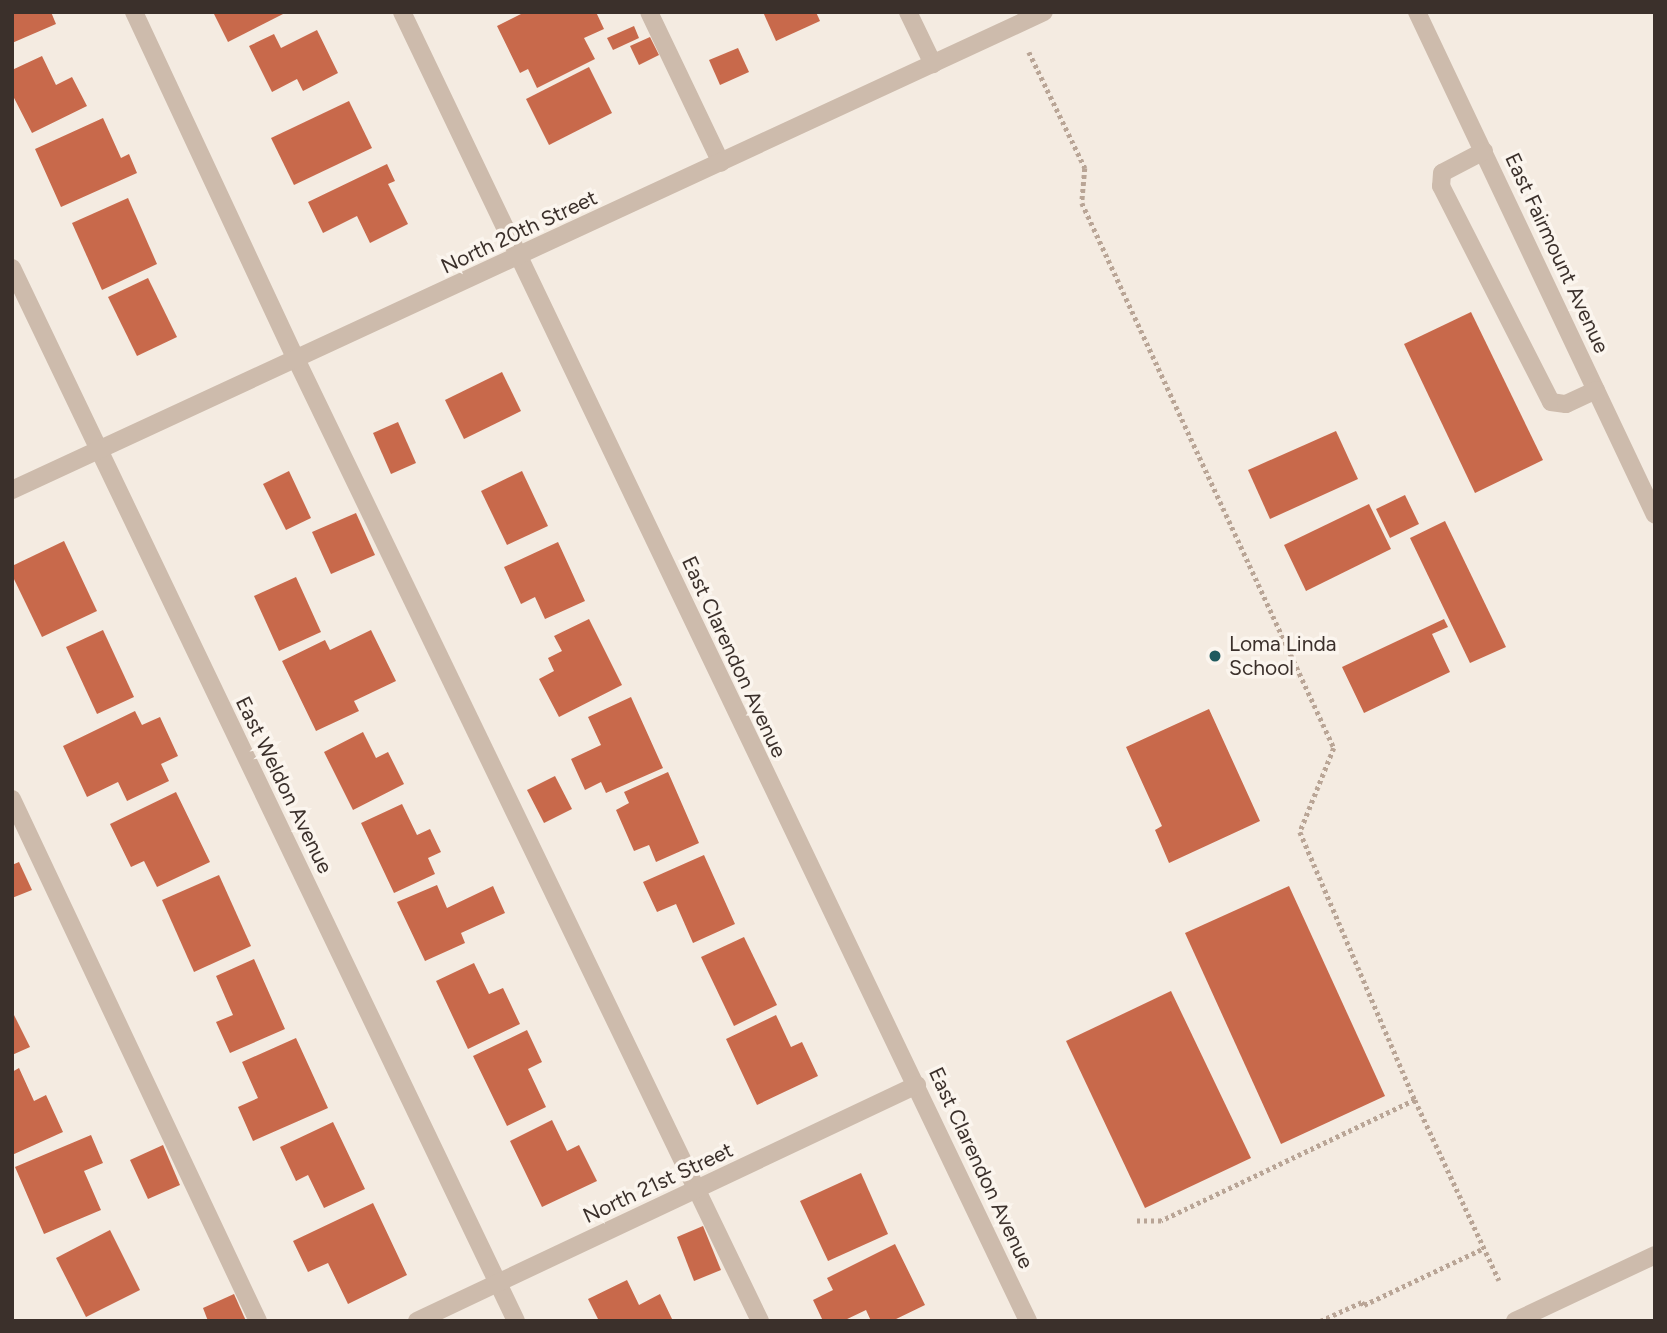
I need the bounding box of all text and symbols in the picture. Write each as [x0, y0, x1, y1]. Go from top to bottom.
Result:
street label: East Fairmount Avenue [1500, 149, 1614, 357]
street label: North 20th Street [437, 185, 601, 279]
street label: East Clarendon Avenue [676, 552, 792, 762]
place label: Loma Linda School [1229, 631, 1336, 681]
marker: Loma Linda School [1207, 648, 1223, 664]
street label: East Weldon Avenue [230, 692, 338, 878]
street label: East Clarendon Avenue [923, 1063, 1039, 1273]
street label: North 21st Street [579, 1137, 737, 1229]

